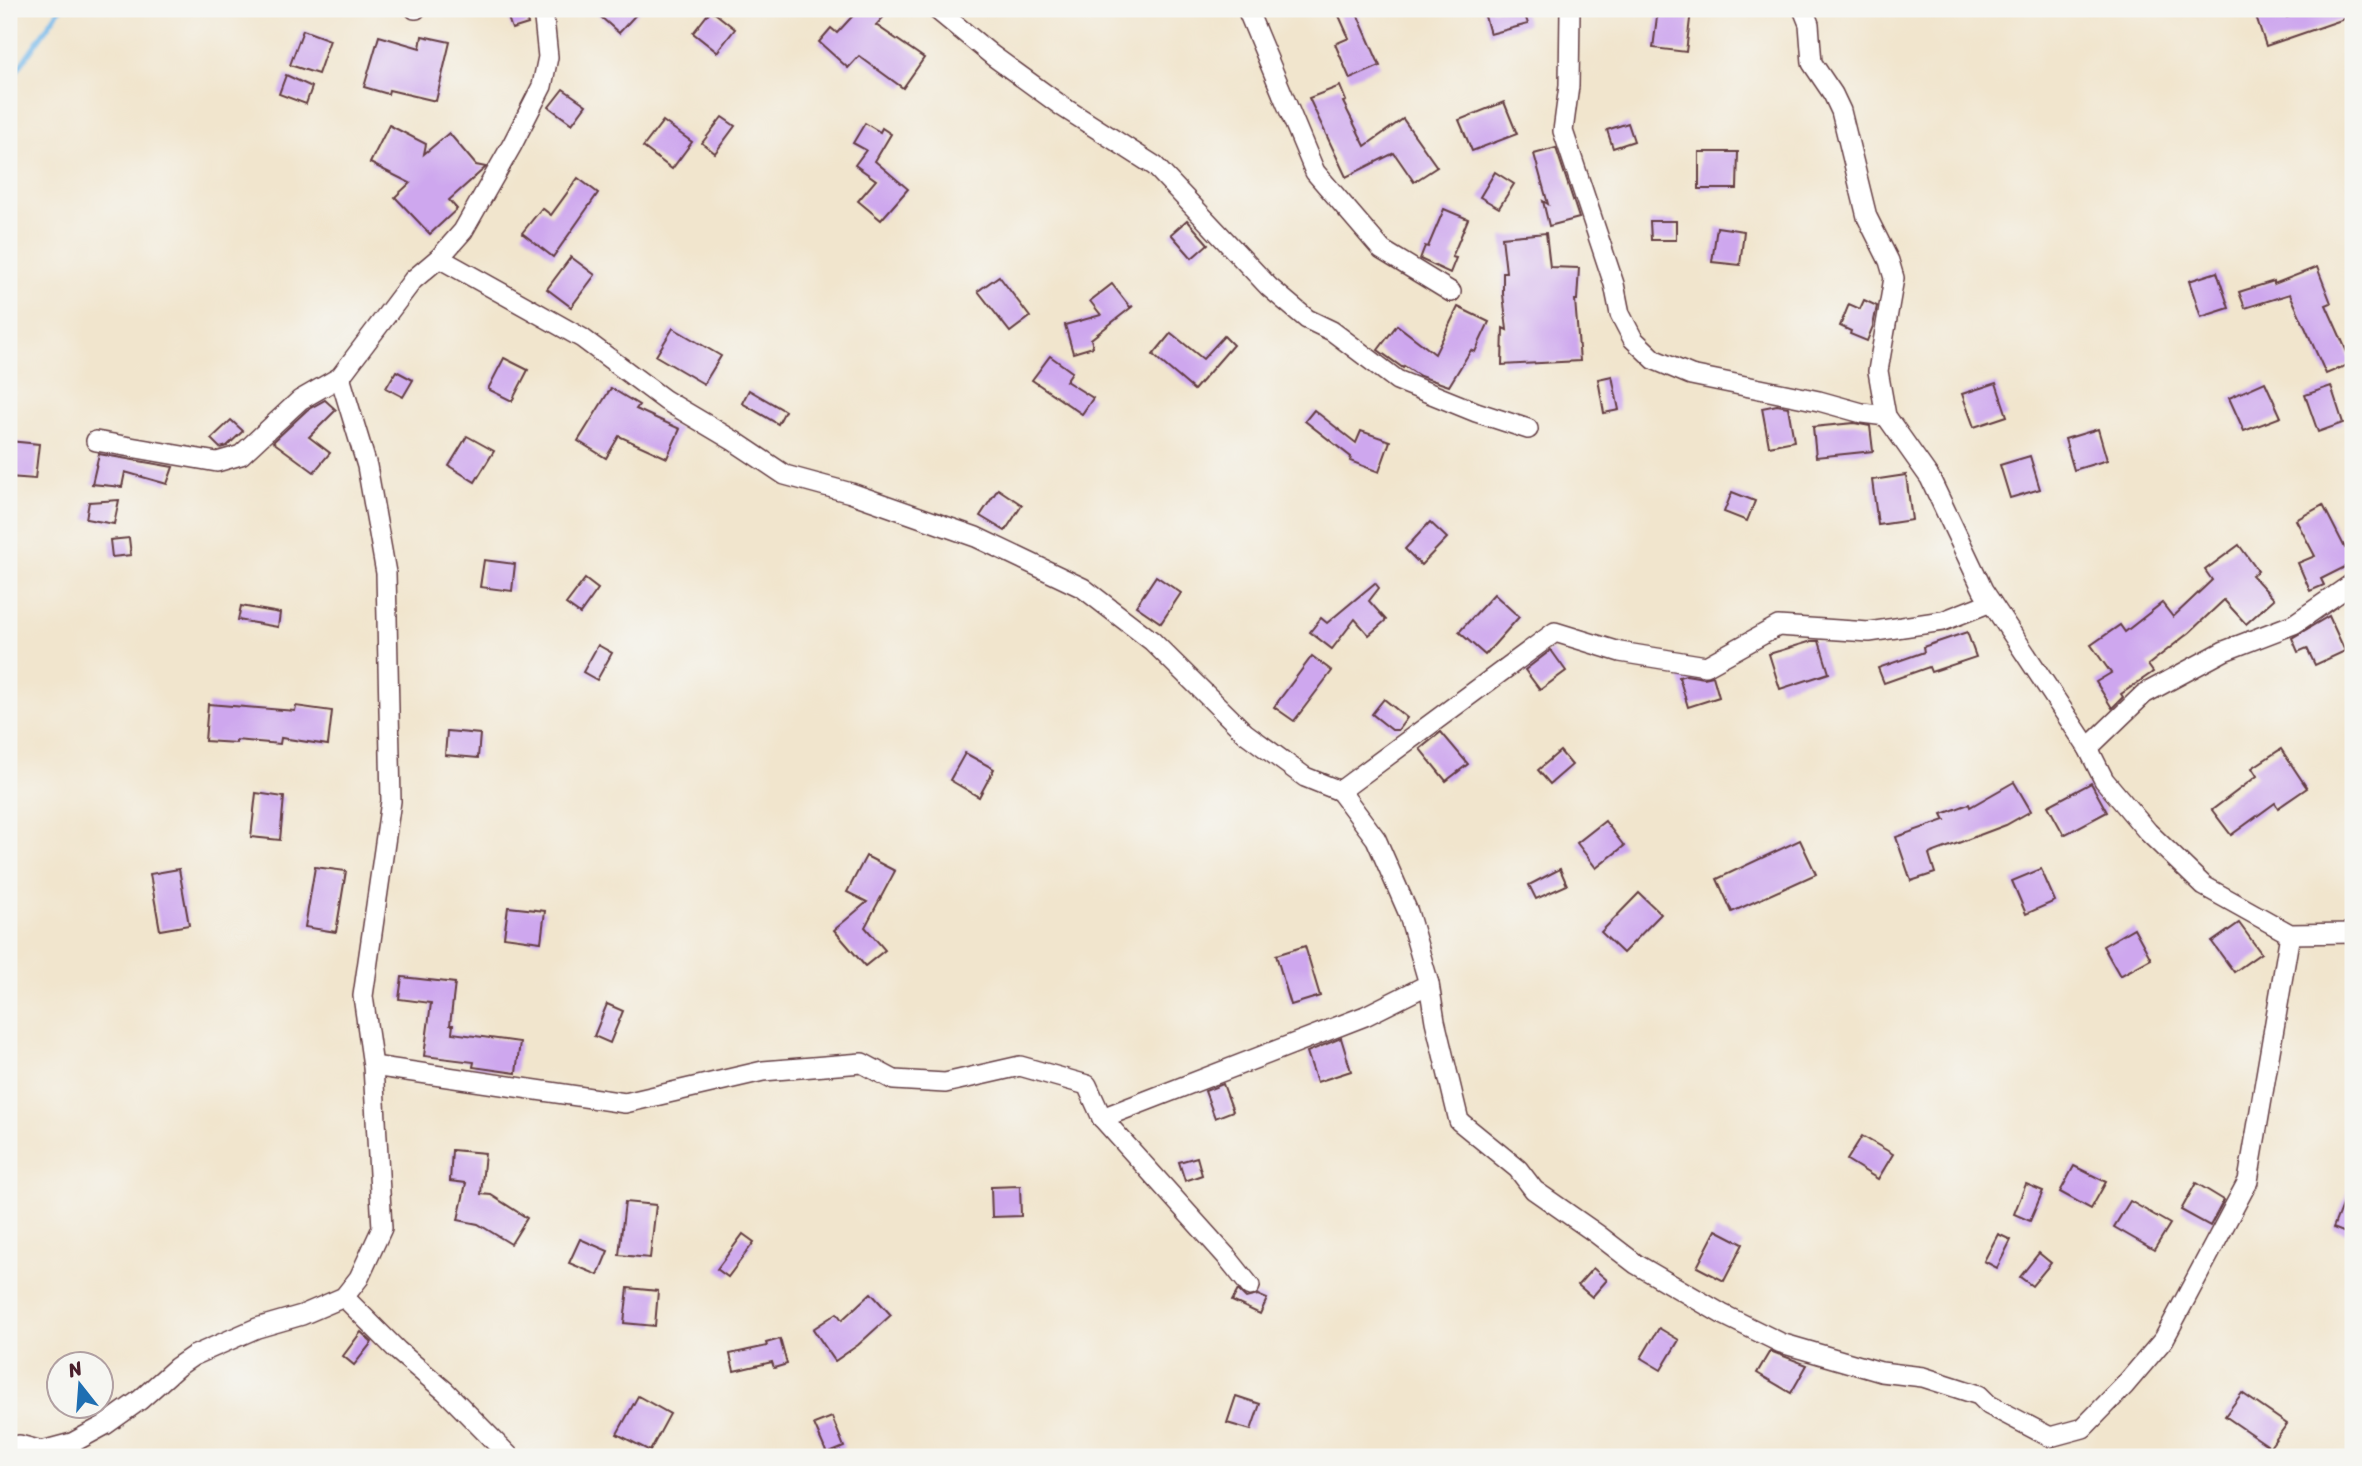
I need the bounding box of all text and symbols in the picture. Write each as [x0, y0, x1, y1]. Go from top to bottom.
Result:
north arrow [46, 1350, 116, 1420]
text: N [63, 1351, 87, 1387]

